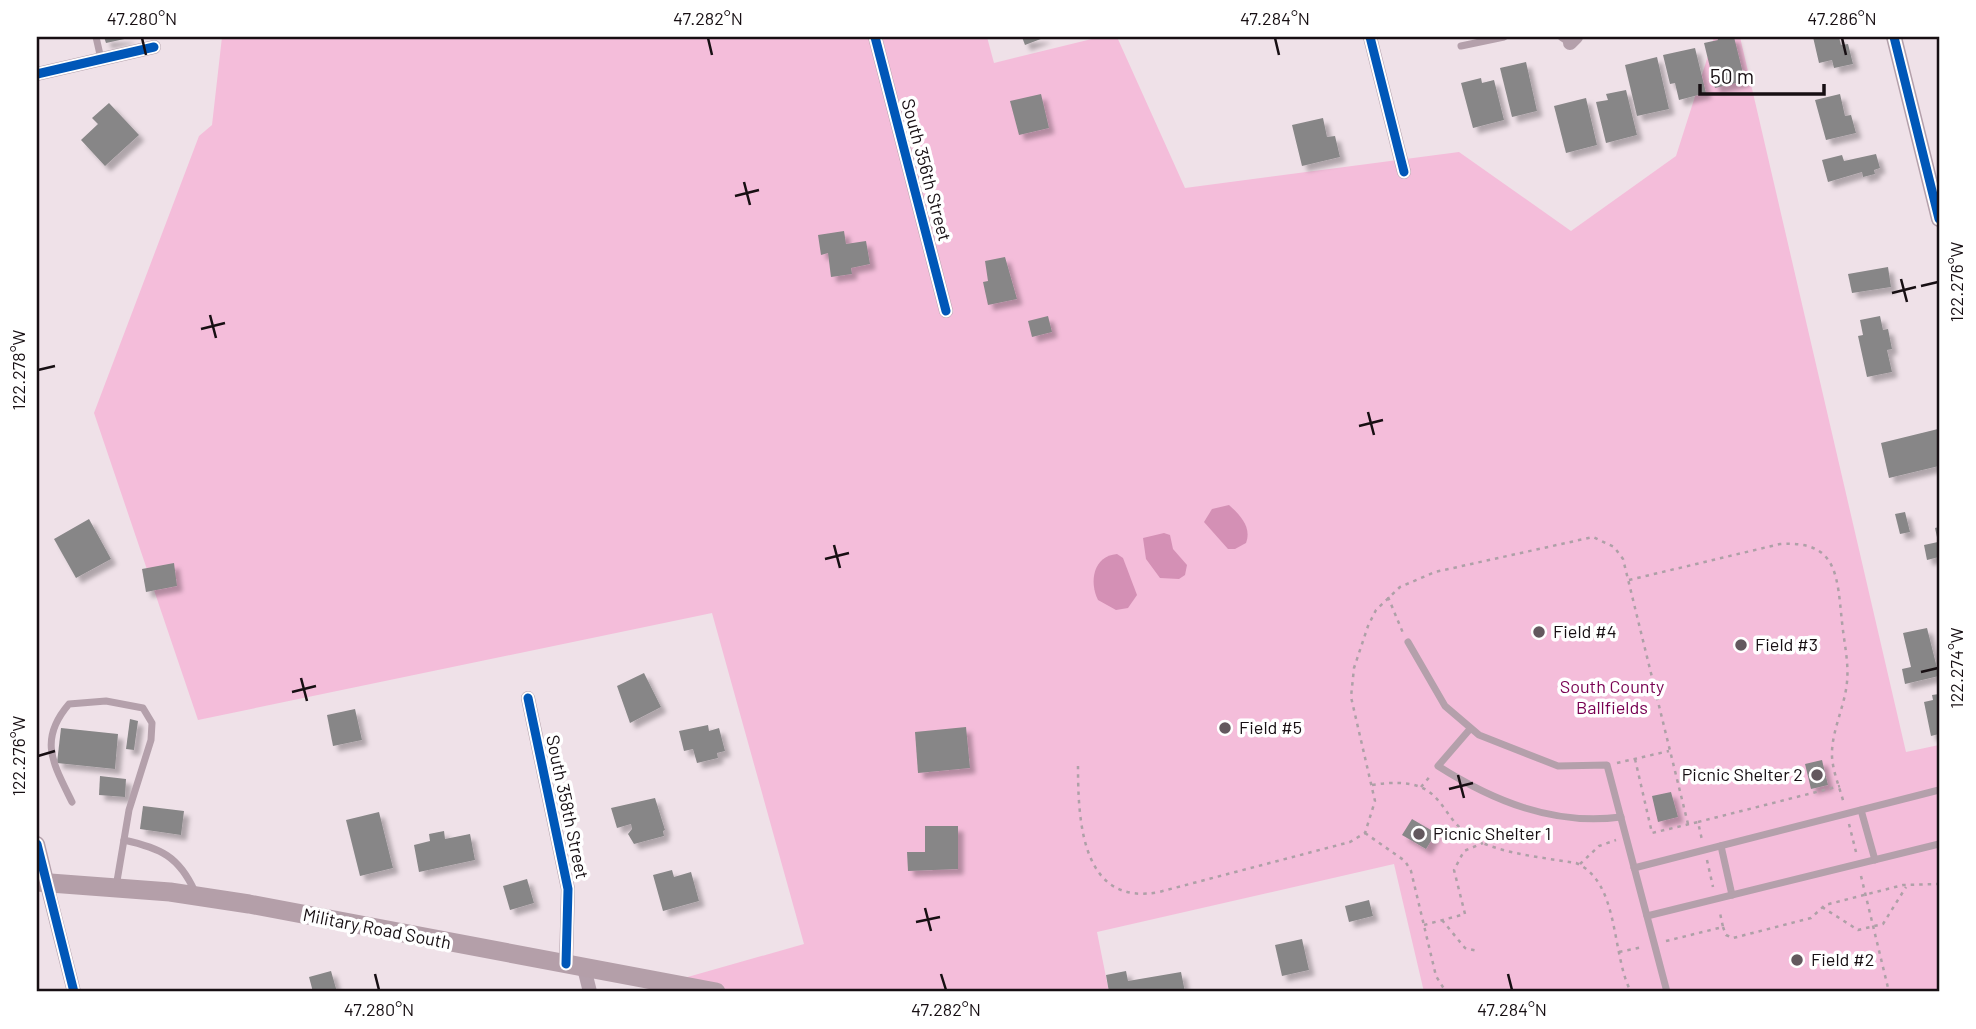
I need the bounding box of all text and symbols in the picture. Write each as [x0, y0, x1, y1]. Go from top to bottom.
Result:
text: 47.280°N [107, 7, 177, 29]
text: 47.282°N [673, 7, 743, 29]
text: 47.284°N [1240, 7, 1310, 29]
text: 47.286°N [1807, 7, 1877, 29]
scale bar [1700, 52, 1824, 96]
text: 50 m [1710, 63, 1754, 88]
street label: South 356th Street [897, 96, 957, 243]
text: 122.276°W [1945, 241, 1967, 322]
text: 122.278°W [7, 329, 29, 410]
place label: Field #4 [1553, 620, 1617, 642]
marker: Field #4 [1531, 624, 1547, 640]
text: 122.274°W [1945, 627, 1967, 709]
place label: Field #3 [1755, 633, 1818, 655]
marker: Field #3 [1733, 637, 1749, 653]
park label: South County Ballfields [1560, 675, 1664, 718]
text: 122.276°W [7, 715, 29, 796]
place label: Field #5 [1239, 716, 1302, 738]
marker: Field #5 [1217, 720, 1233, 736]
street label: South 358th Street [542, 733, 594, 881]
place label: Picnic Shelter 2 [1682, 763, 1803, 785]
marker: Picnic Shelter 2 [1809, 767, 1825, 783]
place label: Picnic Shelter 1 [1433, 822, 1551, 844]
marker: Picnic Shelter 1 [1411, 826, 1427, 842]
street label: Military Road South [301, 903, 453, 953]
place label: Field #2 [1811, 948, 1875, 970]
marker: Field #2 [1789, 952, 1805, 968]
text: 47.280°N [344, 998, 414, 1020]
text: 47.282°N [911, 998, 981, 1020]
text: 47.284°N [1477, 998, 1547, 1020]

